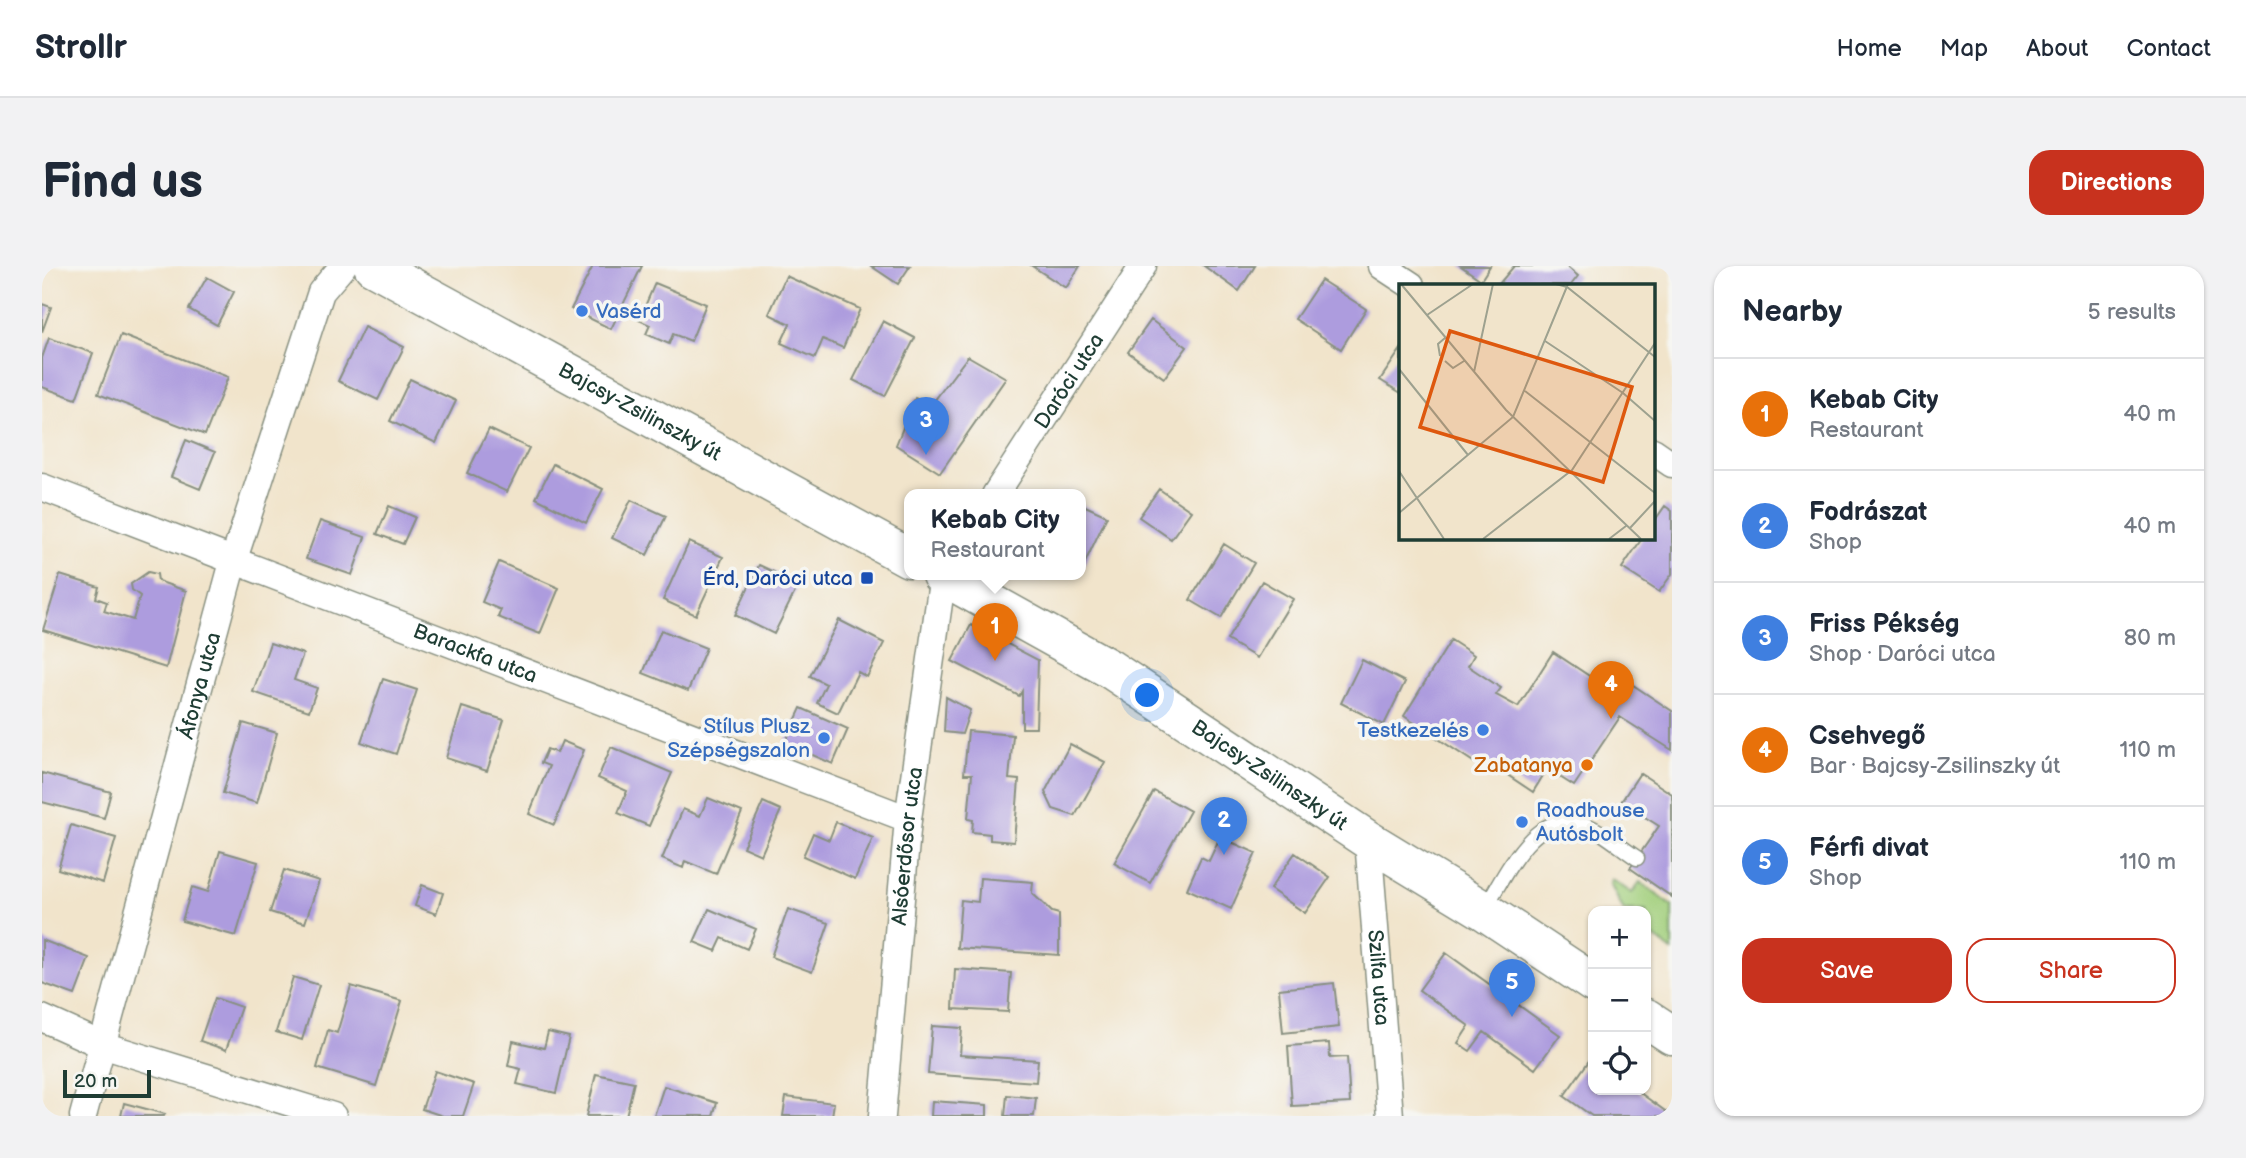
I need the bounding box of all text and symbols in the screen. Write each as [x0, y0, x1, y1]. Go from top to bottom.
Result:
text: Strollr [35, 28, 127, 68]
text: Home [1837, 34, 1902, 63]
text: Map [1940, 34, 1988, 63]
text: About [2026, 34, 2088, 63]
text: Contact [2126, 34, 2211, 63]
button: Directions [2029, 150, 2204, 215]
text: Find us [42, 153, 203, 212]
inset map [1399, 284, 1654, 539]
text: Nearby [1742, 294, 1842, 330]
text: 5 results [2088, 298, 2176, 326]
place label: Vasérd [596, 299, 661, 324]
marker: Vasérd [574, 303, 590, 319]
street label: Daróci utca [1029, 328, 1109, 433]
street label: Bajcsy-Zsilinszky út [554, 357, 726, 466]
text: Kebab City [1809, 385, 1938, 416]
pin: 3 [903, 397, 949, 455]
text: 1 [1760, 400, 1770, 428]
text: 40 m [2123, 400, 2176, 428]
text: Restaurant [1809, 416, 1923, 444]
popup [904, 489, 1086, 580]
text: Fodrászat [1809, 497, 1927, 528]
text: Kebab City [930, 505, 1060, 536]
text: 2 [1758, 512, 1772, 540]
text: 40 m [2123, 512, 2176, 540]
text: Shop [1809, 528, 1862, 556]
text: Restaurant [930, 536, 1045, 564]
place label: Érd, Daróci utca [703, 566, 853, 591]
marker: Érd, Daróci utca [859, 570, 875, 586]
pin: 1 [972, 603, 1018, 661]
text: Friss Pékség [1809, 609, 1960, 640]
street label: Barackfa utca [410, 618, 541, 688]
text: 3 [1758, 624, 1772, 652]
text: 80 m [2124, 624, 2176, 652]
street label: Áfonya utca [173, 629, 226, 742]
text: Shop · Daróci utca [1809, 640, 1996, 668]
pin: 4 [1588, 661, 1634, 719]
your location [1130, 678, 1164, 712]
place label: Stílus Plusz Szépségszalon [667, 714, 811, 763]
street label: Bajcsy-Zsilinszky út [1187, 714, 1353, 836]
place label: Testkezelés [1357, 718, 1469, 743]
text: Csehvegő [1809, 721, 1926, 752]
marker: Testkezelés [1475, 722, 1491, 738]
marker: Stílus Plusz Szépségszalon [816, 730, 832, 746]
text: 4 [1758, 736, 1772, 764]
text: 110 m [2119, 736, 2176, 764]
text: Bar · Bajcsy-Zsilinszky út [1809, 752, 2060, 780]
place label: Zabatanya [1473, 753, 1573, 778]
marker: Zabatanya [1579, 757, 1595, 773]
street label: Alsóerdősor utca [886, 765, 928, 927]
pin: 2 [1201, 797, 1247, 855]
place label: Roadhouse Autósbolt [1536, 798, 1645, 847]
marker: Roadhouse Autósbolt [1514, 814, 1530, 830]
text: Férfi divat [1809, 833, 1929, 864]
text: 5 [1758, 848, 1772, 876]
text: 110 m [2119, 848, 2176, 876]
text: Shop [1809, 864, 1862, 892]
map controls [1588, 906, 1651, 1095]
button: + [1588, 906, 1651, 969]
street label: Szilfa utca [1363, 929, 1395, 1027]
button: Save [1742, 938, 1952, 1003]
button: Share [1966, 938, 2176, 1003]
pin: 5 [1489, 959, 1535, 1017]
button: − [1588, 969, 1651, 1032]
button: locate [1588, 1032, 1651, 1095]
scale bar [63, 1067, 150, 1099]
text: 20 m [74, 1070, 117, 1093]

